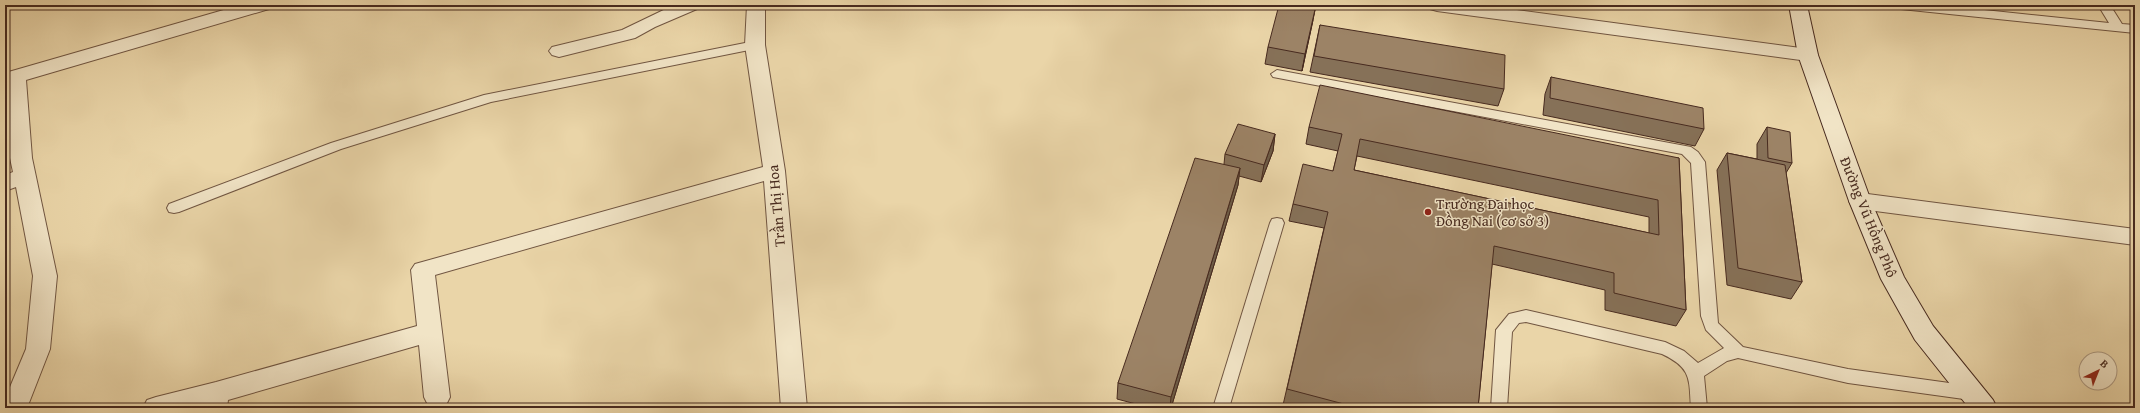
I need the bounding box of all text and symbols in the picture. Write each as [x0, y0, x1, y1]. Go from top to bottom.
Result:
street label: Đường Vũ Hồng Phô [1835, 154, 1903, 281]
street label: Trần Thị Hoa [762, 164, 790, 248]
place label: Trường Đại học Đồng Nai (cơ sở 3) [1436, 193, 1549, 231]
marker: Trường Đại học Đồng Nai (cơ sở 3) [1423, 207, 1433, 217]
north arrow [2078, 351, 2118, 391]
text: B [2097, 356, 2113, 372]

